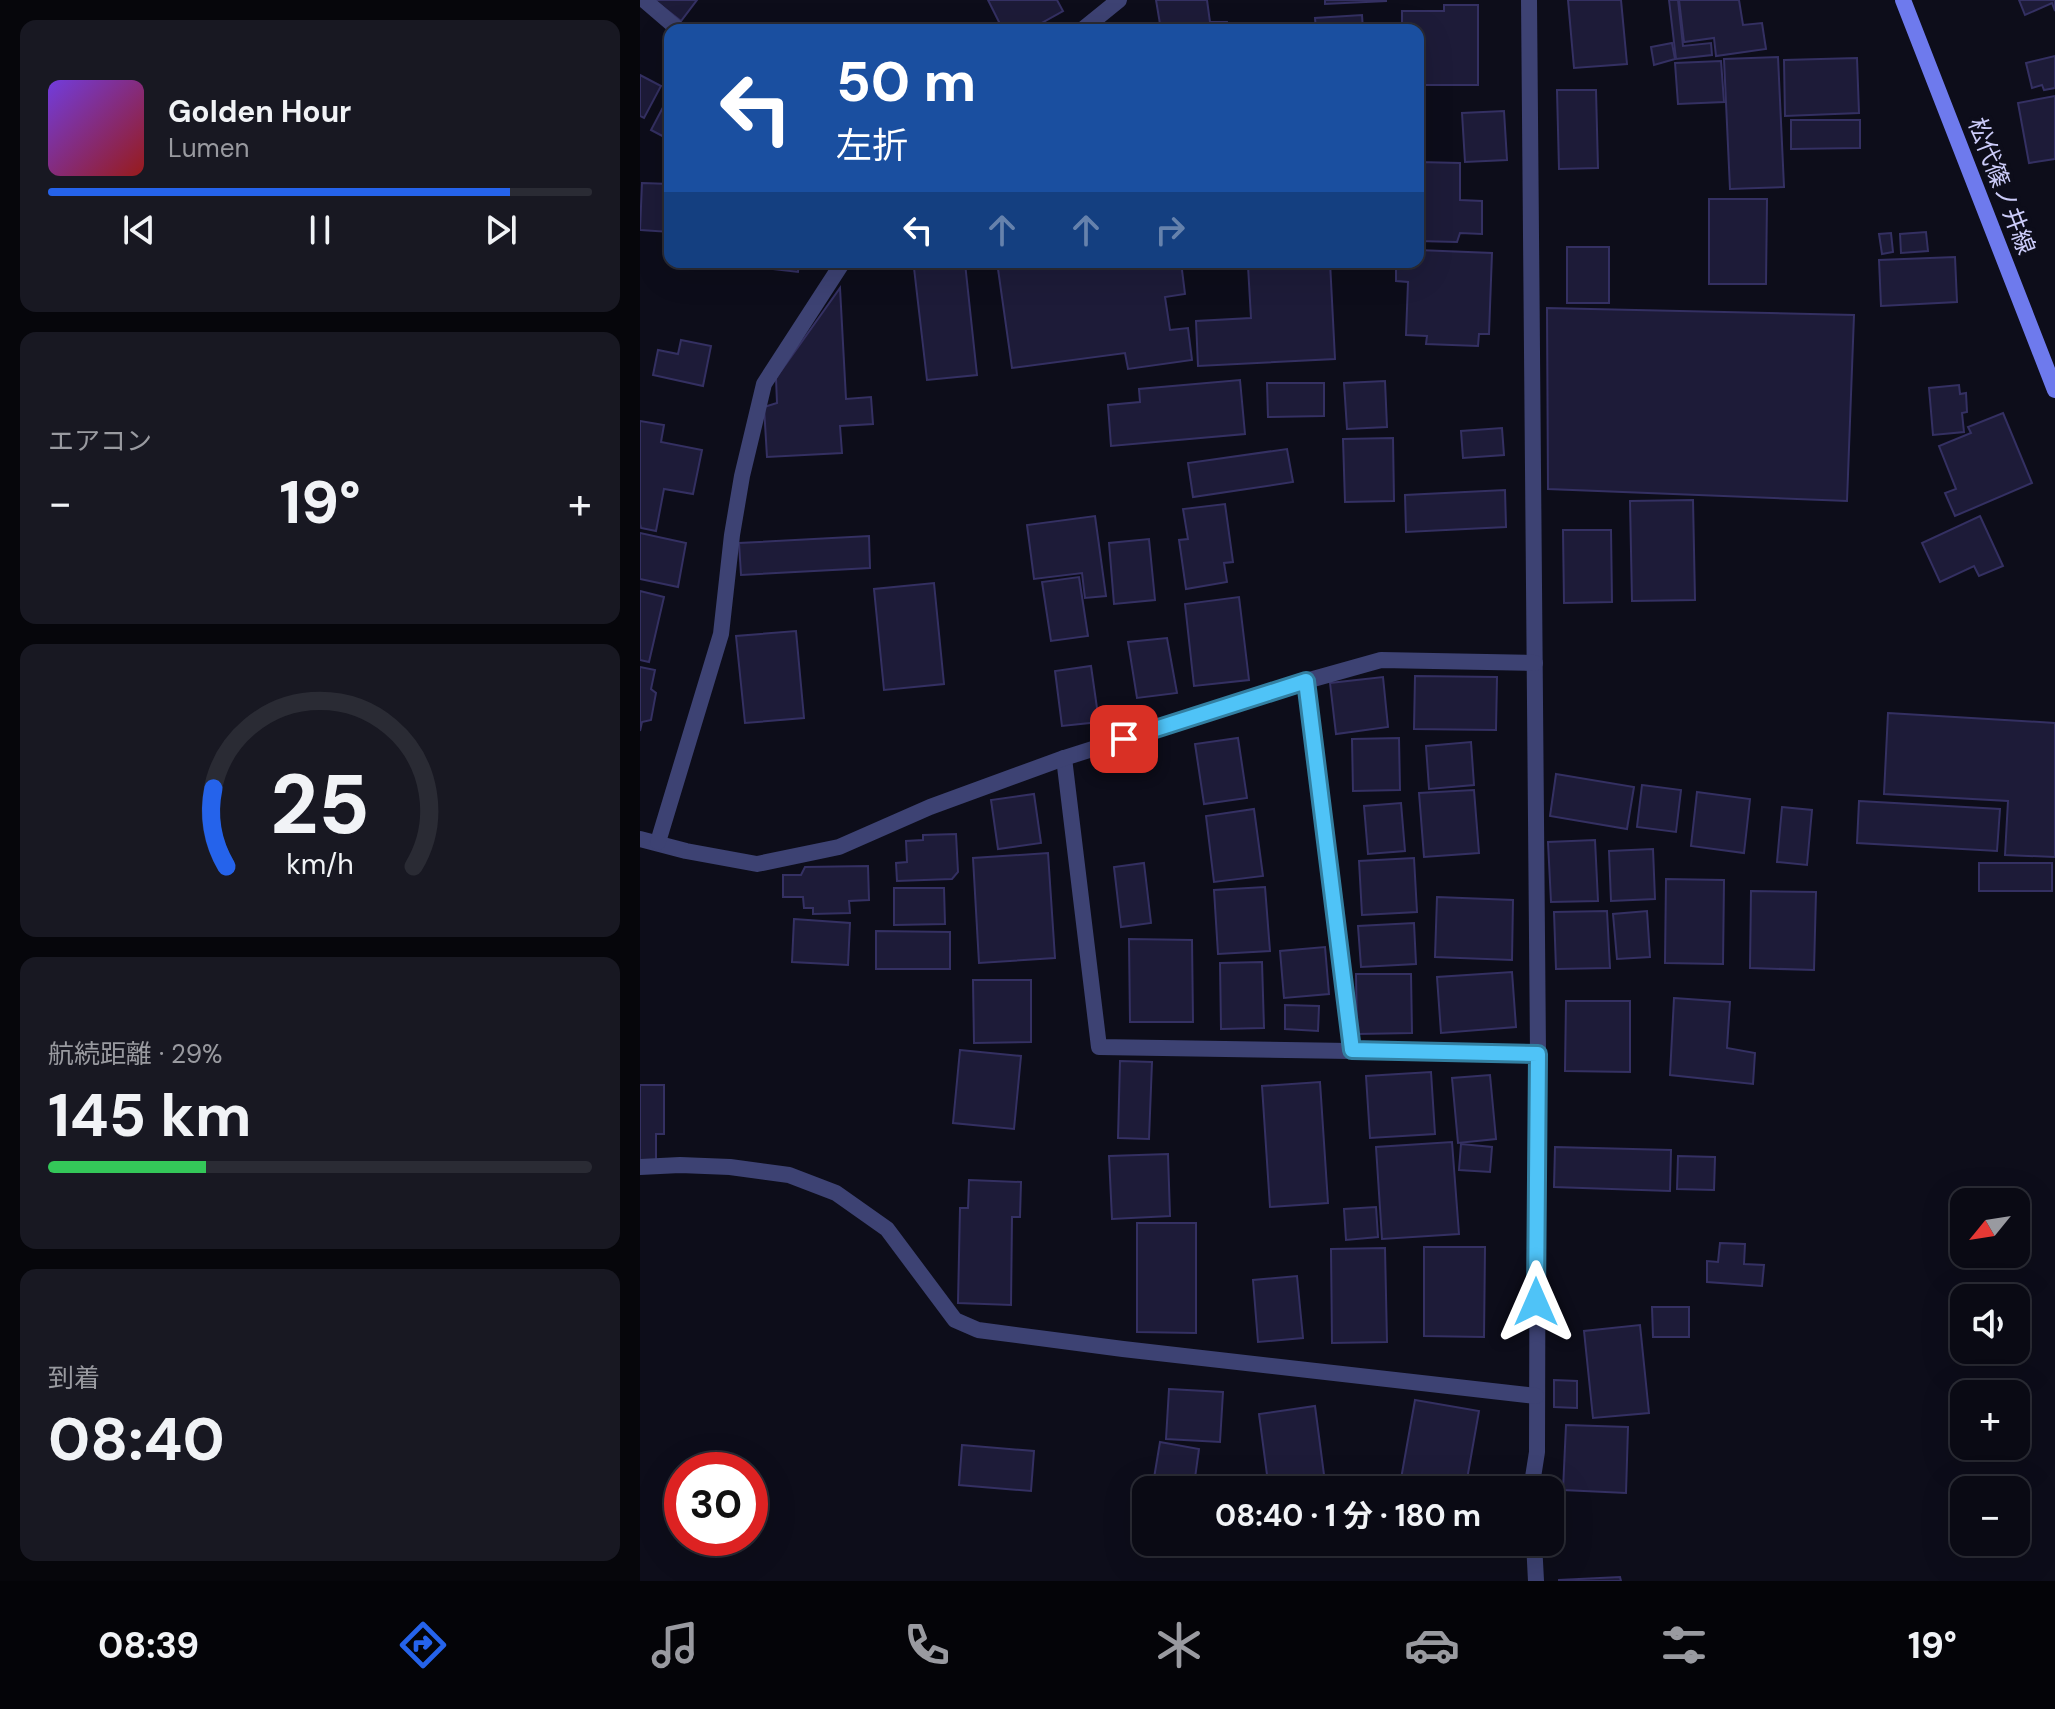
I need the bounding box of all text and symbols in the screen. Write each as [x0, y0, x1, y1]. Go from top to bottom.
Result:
text: 50 m [836, 45, 976, 118]
icon: left [704, 56, 808, 160]
text: Golden Hour [168, 92, 351, 131]
street label: 松代篠ノ井線 [1962, 113, 2042, 259]
text: 左折 [836, 122, 908, 169]
text: Lumen [168, 131, 249, 165]
icon: previous [117, 208, 161, 252]
icon: pause [298, 208, 342, 252]
icon: next [479, 208, 523, 252]
icon: left [896, 208, 940, 252]
icon: ahead [980, 208, 1024, 252]
icon: ahead [1064, 208, 1108, 252]
icon: right [1148, 208, 1192, 252]
text: エアコン [48, 424, 152, 458]
text: 19° [279, 463, 361, 542]
text: − [48, 474, 72, 532]
text: + [568, 474, 592, 532]
pin [1090, 705, 1158, 773]
icon: arrive [1102, 717, 1146, 761]
text: 25 [270, 749, 370, 858]
text: km/h [286, 846, 354, 883]
text: 航続距離 · 29% [48, 1037, 222, 1071]
text: 145 km [48, 1076, 251, 1155]
north arrow [1950, 1188, 2030, 1268]
map controls [1950, 1188, 2030, 1556]
position arrow [1494, 1260, 1578, 1344]
button: sound [1950, 1284, 2030, 1364]
text: 到着 [48, 1361, 100, 1395]
button: + [1950, 1380, 2030, 1460]
text: 08:40 [48, 1400, 225, 1479]
speed limit sign: 30 [664, 1452, 768, 1556]
button: − [1950, 1476, 2030, 1556]
text: 08:40 · 1 分 · 180 m [1215, 1496, 1481, 1535]
icon: directions [395, 1617, 451, 1673]
icon: music [647, 1617, 703, 1673]
icon: phone [899, 1617, 955, 1673]
icon: climate [1151, 1617, 1207, 1673]
icon: car [1404, 1617, 1460, 1673]
icon: filters [1656, 1617, 1712, 1673]
text: 08:39 [98, 1622, 199, 1669]
text: 19° [1908, 1622, 1957, 1669]

